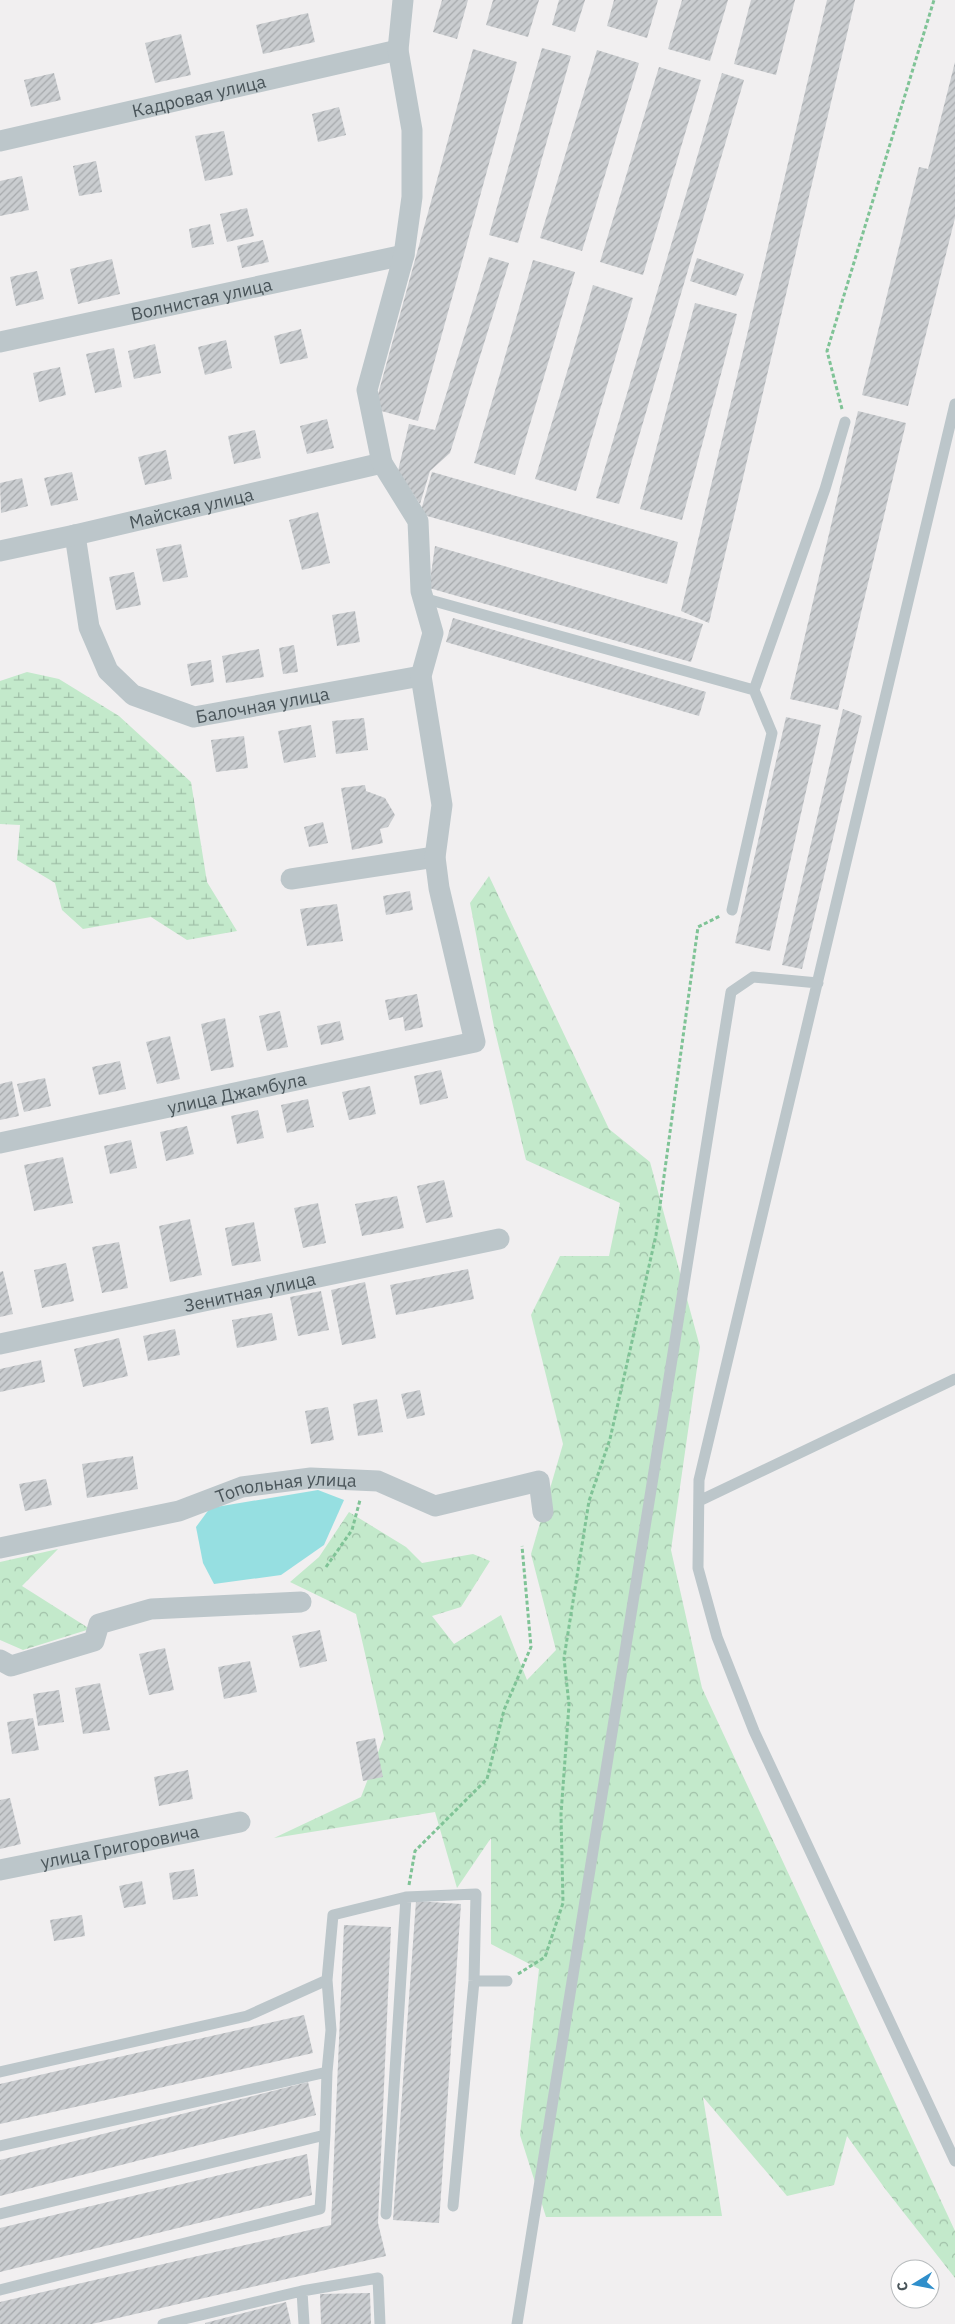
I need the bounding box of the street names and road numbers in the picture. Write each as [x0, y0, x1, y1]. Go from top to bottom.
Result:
street label: Кадровая улица [130, 69, 268, 122]
street label: Волнистая улица [129, 272, 275, 325]
street label: Майская улица [127, 482, 256, 533]
street label: Балочная улица [194, 681, 331, 728]
street label: улица Джамбула [165, 1067, 309, 1119]
street label: Зенитная улица [181, 1266, 318, 1317]
street label: Топольная улица [212, 1466, 358, 1508]
street label: улица Григоровича [38, 1819, 201, 1873]

